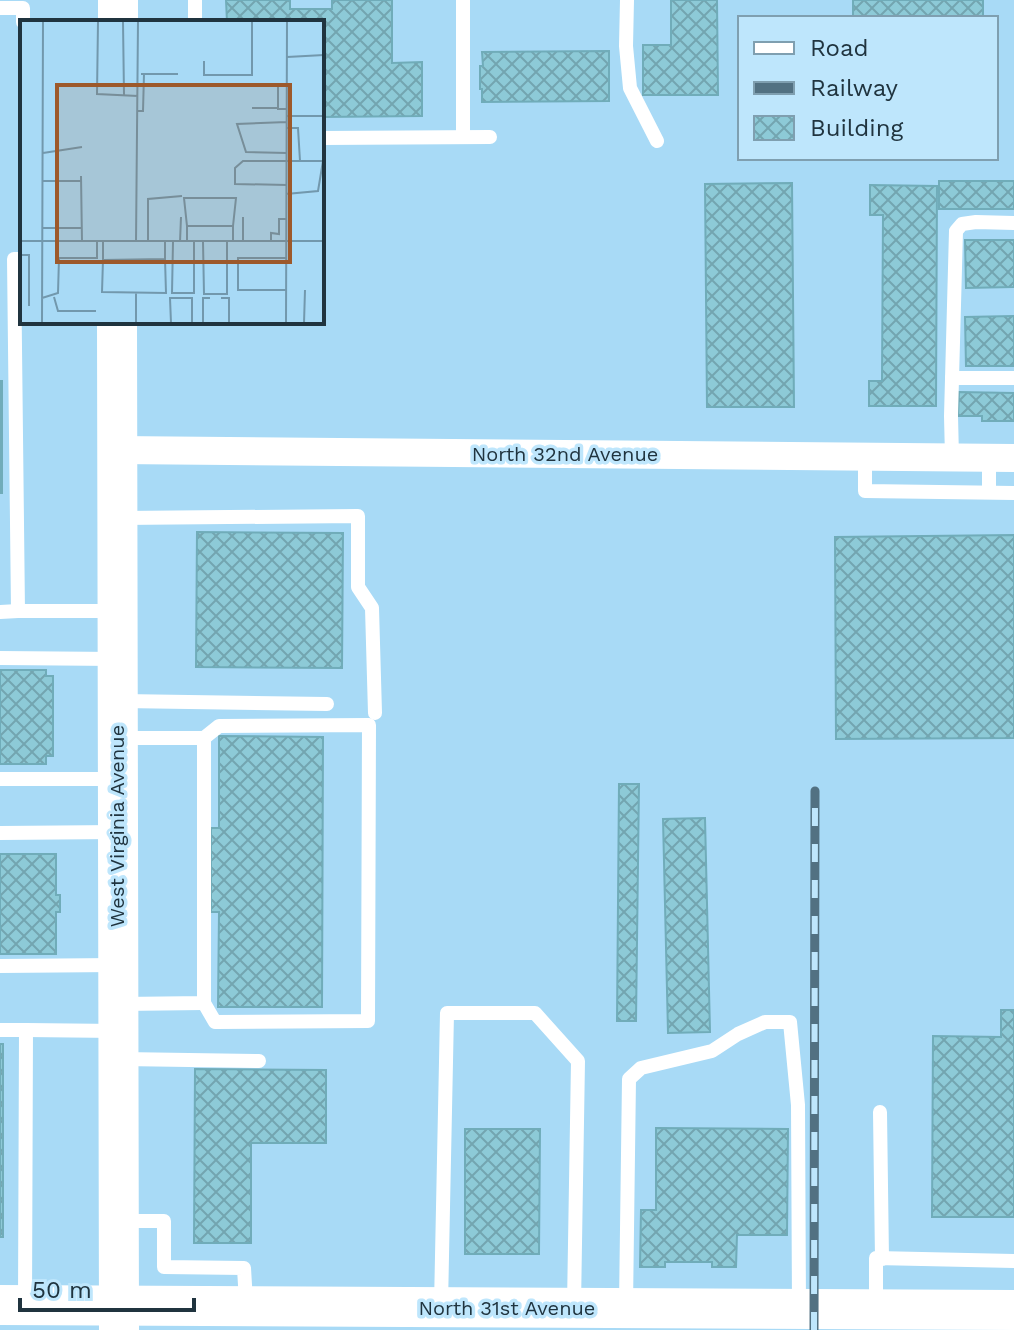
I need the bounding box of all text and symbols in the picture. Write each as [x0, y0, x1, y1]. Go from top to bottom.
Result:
legend [738, 16, 998, 160]
inset map [20, 20, 324, 324]
text: Road [810, 34, 869, 62]
text: Railway [810, 74, 899, 102]
text: Building [810, 114, 903, 142]
street label: North 32nd Avenue [472, 442, 658, 466]
street label: West Virginia Avenue [105, 725, 129, 927]
scale bar [20, 1262, 194, 1312]
text: 50 m [32, 1276, 92, 1304]
street label: North 31st Avenue [419, 1296, 595, 1320]

